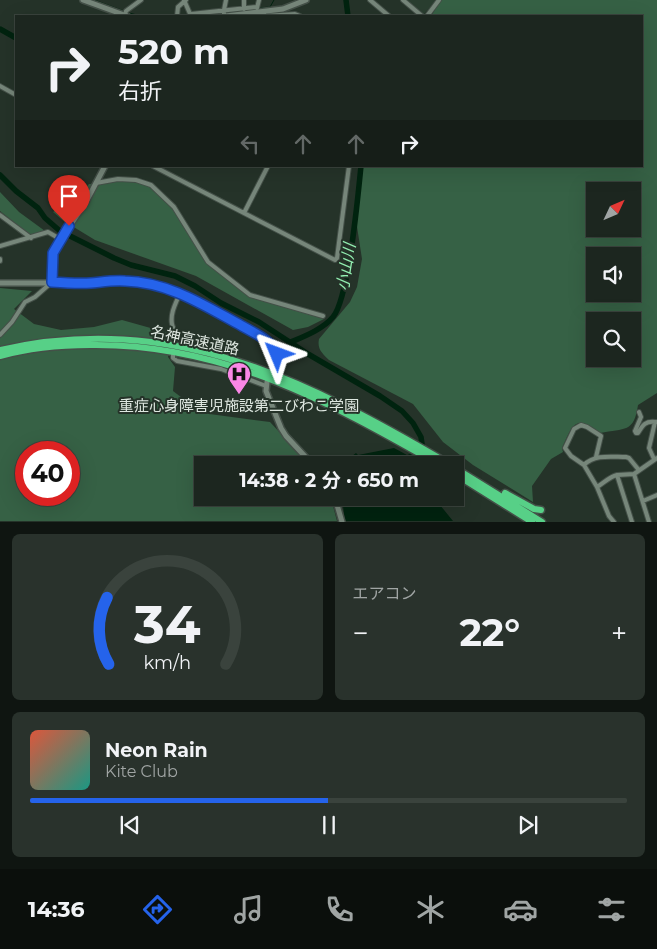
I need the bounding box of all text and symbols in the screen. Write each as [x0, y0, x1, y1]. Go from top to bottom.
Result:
text: 520 m [118, 30, 230, 73]
icon: right [35, 35, 100, 100]
text: 右折 [118, 78, 162, 105]
icon: left [236, 130, 264, 158]
icon: ahead [289, 130, 317, 158]
icon: ahead [342, 130, 370, 158]
icon: right [395, 130, 423, 158]
pin [48, 175, 90, 226]
icon: arrive [55, 182, 83, 210]
north arrow [586, 182, 641, 238]
map controls [586, 182, 641, 367]
water label: 小山川 [333, 240, 359, 292]
button: sound [586, 247, 641, 302]
button: search [586, 312, 641, 367]
street label: 名神高速道路 [149, 321, 241, 359]
position arrow [250, 327, 302, 379]
hospital icon: 重症心身障害児施設第二びわこ学園 [226, 361, 252, 395]
place label: 重症心身障害児施設第二びわこ学園 [119, 396, 359, 415]
speed limit sign: 40 [15, 441, 80, 506]
text: 14:38 · 2 分 · 650 m [239, 469, 419, 492]
text: エアコン [353, 584, 417, 603]
text: 34 [133, 593, 201, 656]
text: 22° [459, 609, 520, 656]
text: − [353, 616, 369, 650]
text: + [611, 616, 627, 650]
text: km/h [143, 652, 191, 673]
text: Neon Rain [105, 739, 208, 762]
text: Kite Club [105, 762, 178, 781]
icon: previous [116, 811, 144, 839]
icon: pause [315, 811, 343, 839]
icon: next [514, 811, 542, 839]
icon: directions [140, 892, 175, 927]
icon: music [231, 892, 266, 927]
icon: phone [322, 892, 357, 927]
icon: climate [413, 892, 448, 927]
icon: car [503, 892, 538, 927]
icon: filters [594, 892, 629, 927]
text: 14:36 [28, 896, 85, 923]

